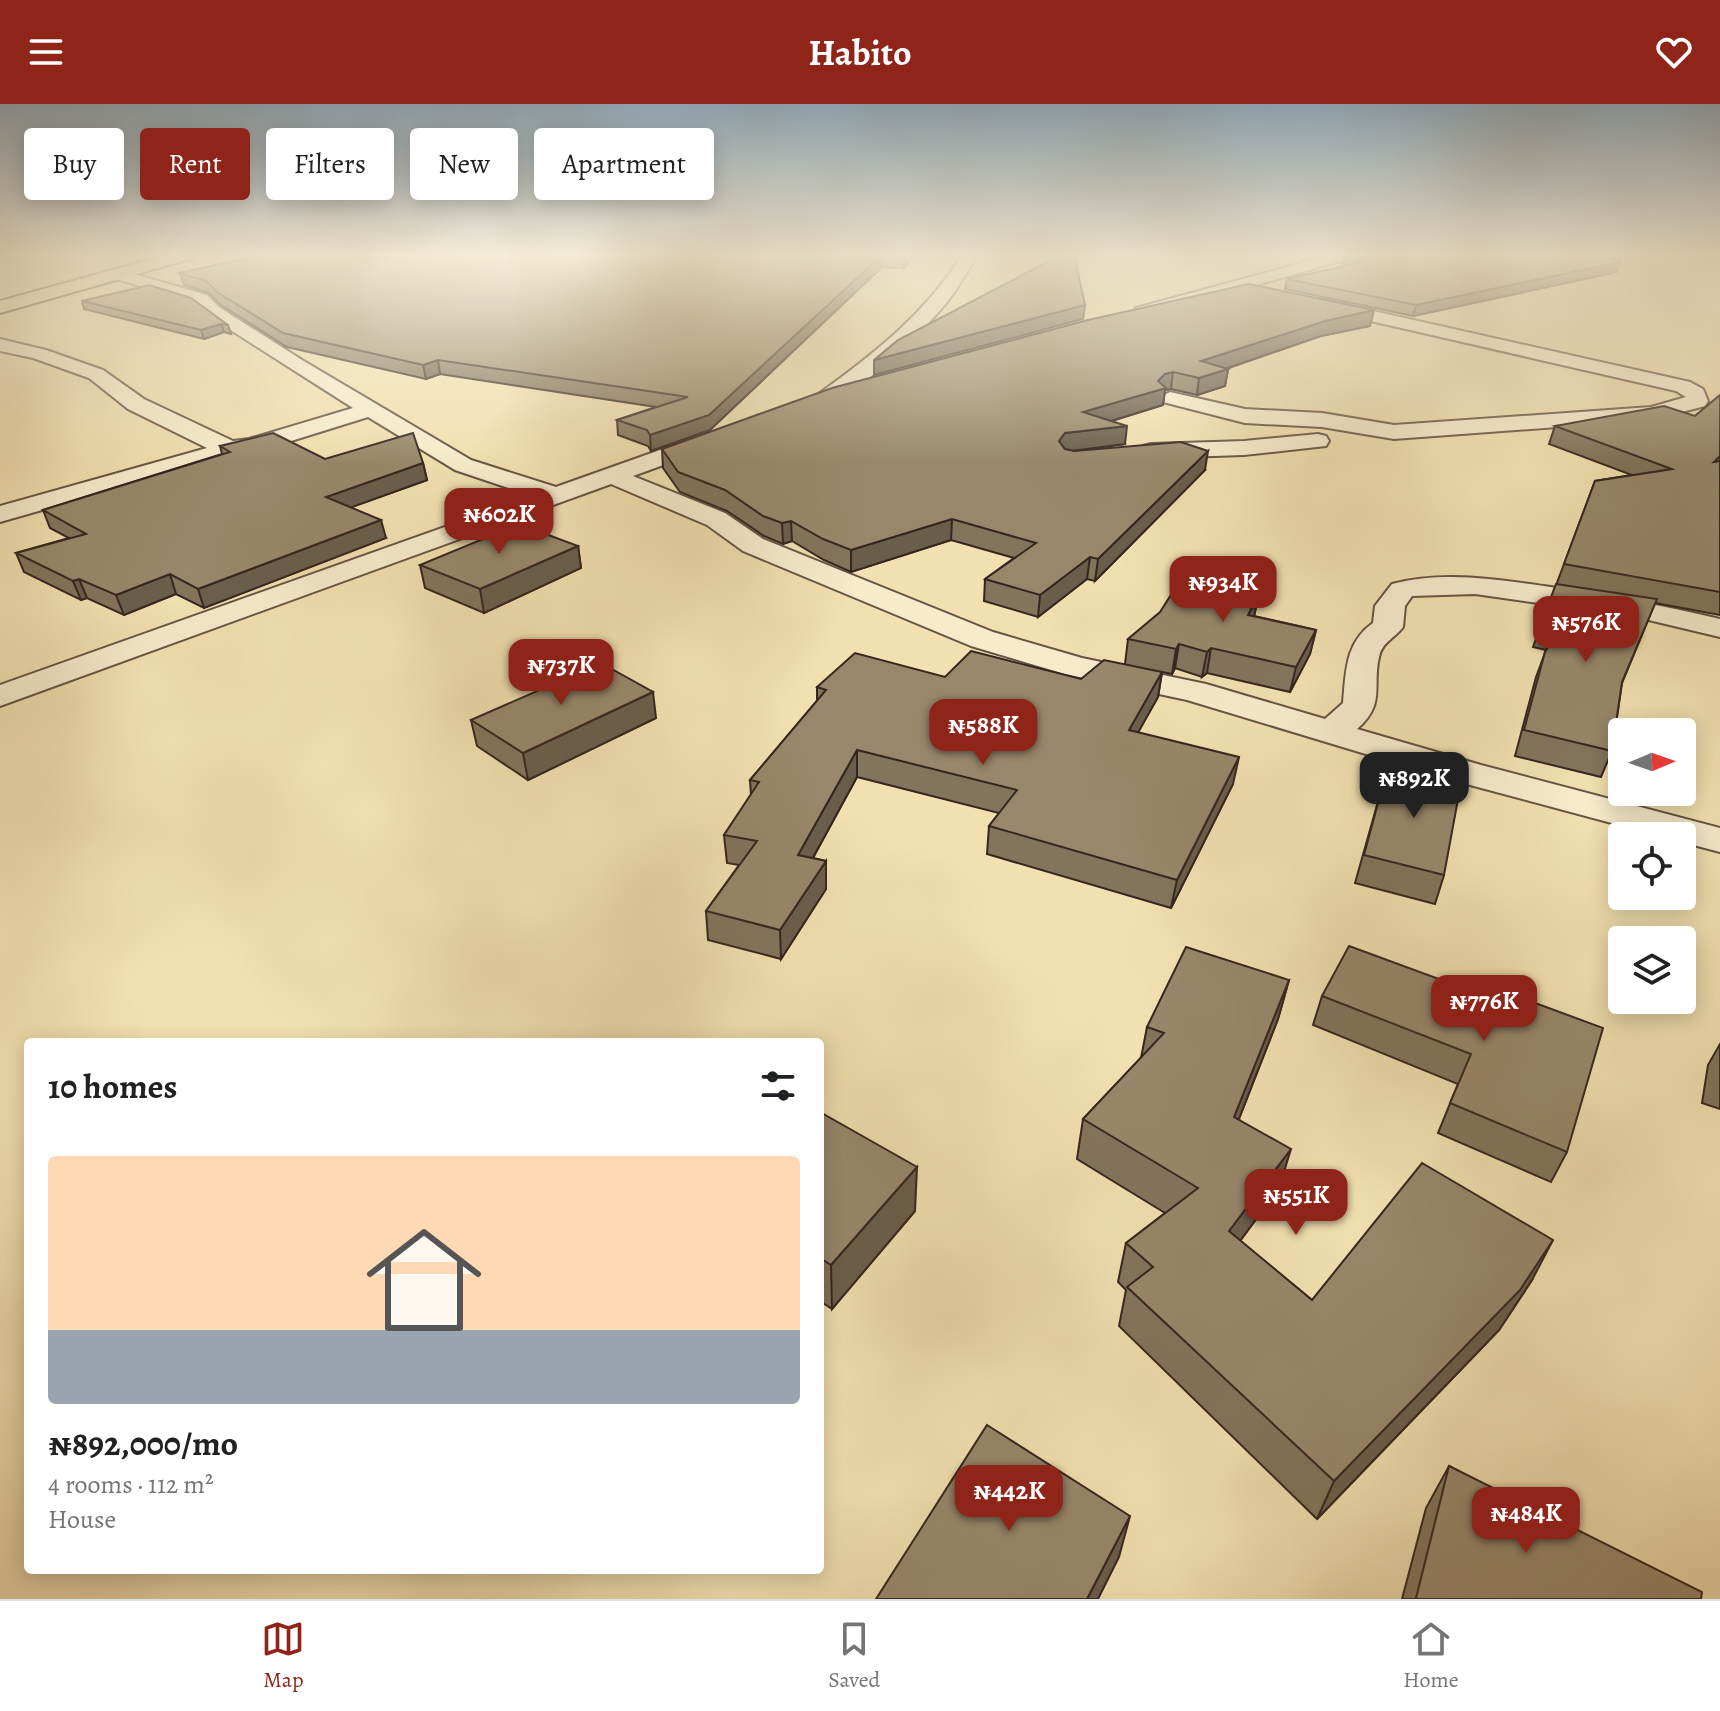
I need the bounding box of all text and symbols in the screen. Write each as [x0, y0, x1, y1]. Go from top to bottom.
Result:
text: Habito [808, 28, 912, 77]
icon: menu [24, 30, 68, 74]
icon: heart [1652, 30, 1696, 74]
chip: Buy [24, 128, 124, 200]
chip: Rent [140, 128, 250, 200]
chip: Filters [266, 128, 394, 200]
chip: New [410, 128, 518, 200]
chip: Apartment [534, 128, 714, 200]
pin: ₦602K [443, 488, 555, 556]
text: ₦602K [462, 496, 536, 531]
pin: ₦934K [1167, 556, 1279, 624]
text: ₦934K [1188, 564, 1258, 599]
pin: ₦576K [1530, 596, 1642, 664]
text: ₦576K [1551, 604, 1621, 639]
pin: ₦737K [505, 639, 617, 707]
text: ₦737K [527, 647, 595, 682]
pin: ₦588K [927, 699, 1039, 767]
text: ₦588K [947, 707, 1019, 742]
north arrow [1608, 718, 1696, 806]
map controls [1608, 718, 1696, 1014]
pin: ₦892K [1358, 752, 1470, 820]
text: ₦892K [1378, 760, 1450, 795]
button: locate [1608, 822, 1696, 910]
button: layers [1608, 926, 1696, 1014]
pin: ₦776K [1428, 975, 1540, 1043]
text: ₦776K [1449, 983, 1519, 1018]
text: 10 homes [48, 1063, 177, 1110]
icon: filters [756, 1064, 800, 1108]
pin: ₦551K [1240, 1169, 1352, 1237]
text: ₦551K [1263, 1177, 1329, 1212]
icon: home [352, 1208, 496, 1352]
text: ₦892,000/mo [48, 1420, 238, 1467]
pin: ₦442K [953, 1465, 1065, 1533]
text: 4 rooms · 112 m² [48, 1467, 214, 1502]
text: ₦442K [973, 1473, 1045, 1508]
pin: ₦484K [1470, 1487, 1582, 1555]
text: ₦484K [1490, 1495, 1562, 1530]
text: House [48, 1502, 116, 1537]
tab: Map [261, 1617, 305, 1695]
tab: Saved [828, 1617, 880, 1695]
tab: Home [1403, 1617, 1459, 1695]

